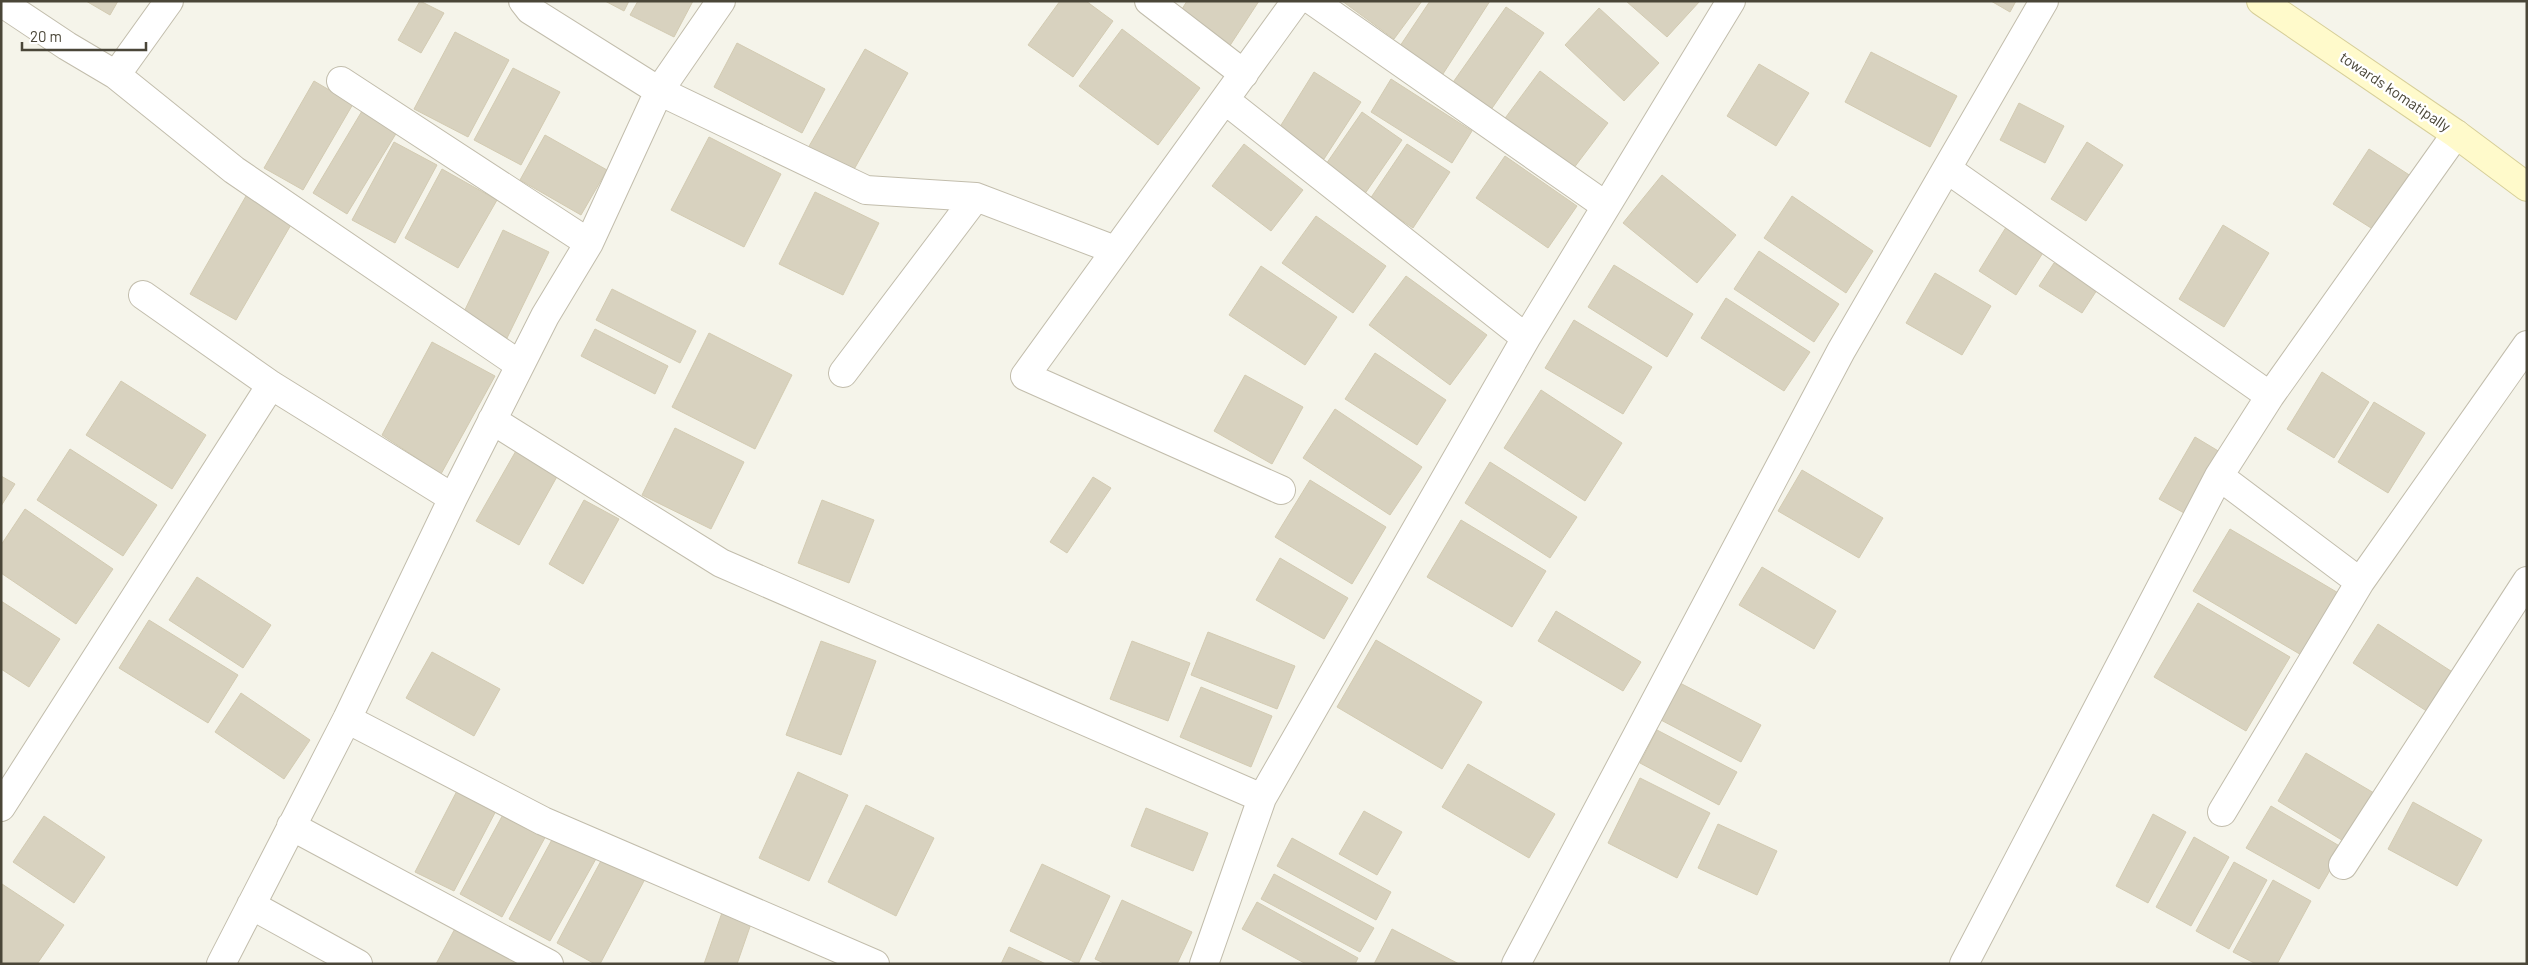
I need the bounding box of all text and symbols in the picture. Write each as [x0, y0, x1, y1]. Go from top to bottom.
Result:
scale bar [22, 20, 146, 52]
text: 20 m [30, 27, 62, 45]
street label: towards komatipally [2337, 47, 2454, 135]

